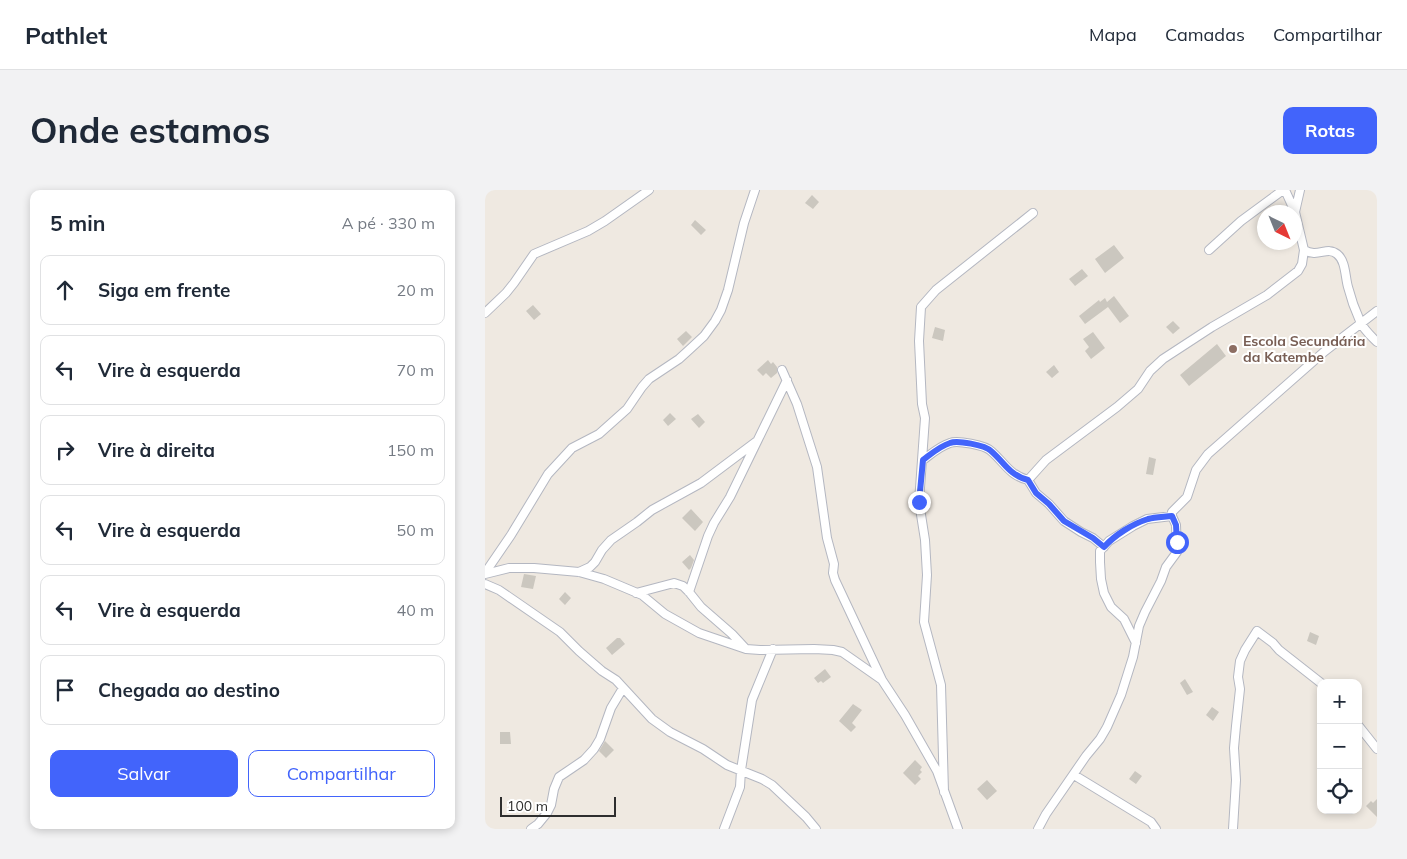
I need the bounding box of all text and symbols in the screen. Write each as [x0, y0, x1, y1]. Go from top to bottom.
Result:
text: Pathlet [25, 20, 107, 50]
text: Mapa [1089, 23, 1137, 46]
text: Camadas [1165, 23, 1245, 46]
text: Compartilhar [1273, 23, 1382, 46]
button: Rotas [1283, 107, 1377, 154]
text: Onde estamos [30, 108, 270, 152]
north arrow [1257, 205, 1302, 250]
text: 5 min [50, 210, 105, 236]
text: A pé · 330 m [342, 213, 435, 233]
icon: ahead [51, 276, 79, 304]
text: Siga em frente [98, 278, 230, 302]
text: 20 m [397, 280, 434, 300]
place label: Escola Secundária da Katembe [1243, 332, 1365, 366]
marker: Escola Secundária da Katembe [1227, 343, 1239, 355]
icon: left [51, 356, 79, 384]
text: Vire à esquerda [98, 358, 241, 382]
text: 70 m [397, 360, 434, 380]
icon: right [51, 436, 79, 464]
text: Vire à direita [98, 438, 215, 462]
text: 150 m [387, 440, 434, 460]
route end [908, 491, 931, 514]
icon: left [51, 516, 79, 544]
text: Vire à esquerda [98, 518, 241, 542]
text: 50 m [397, 520, 434, 540]
route start [1166, 531, 1189, 554]
icon: left [51, 596, 79, 624]
text: Vire à esquerda [98, 598, 241, 622]
text: 40 m [397, 600, 434, 620]
icon: arrive [51, 676, 79, 704]
text: Chegada ao destino [98, 678, 280, 702]
map controls [1317, 679, 1362, 814]
button: + [1317, 679, 1362, 724]
button: − [1317, 724, 1362, 769]
button: Salvar [50, 750, 238, 797]
button: Compartilhar [248, 750, 435, 797]
button: locate [1317, 769, 1362, 814]
scale bar [500, 794, 616, 817]
text: 100 m [507, 797, 548, 815]

